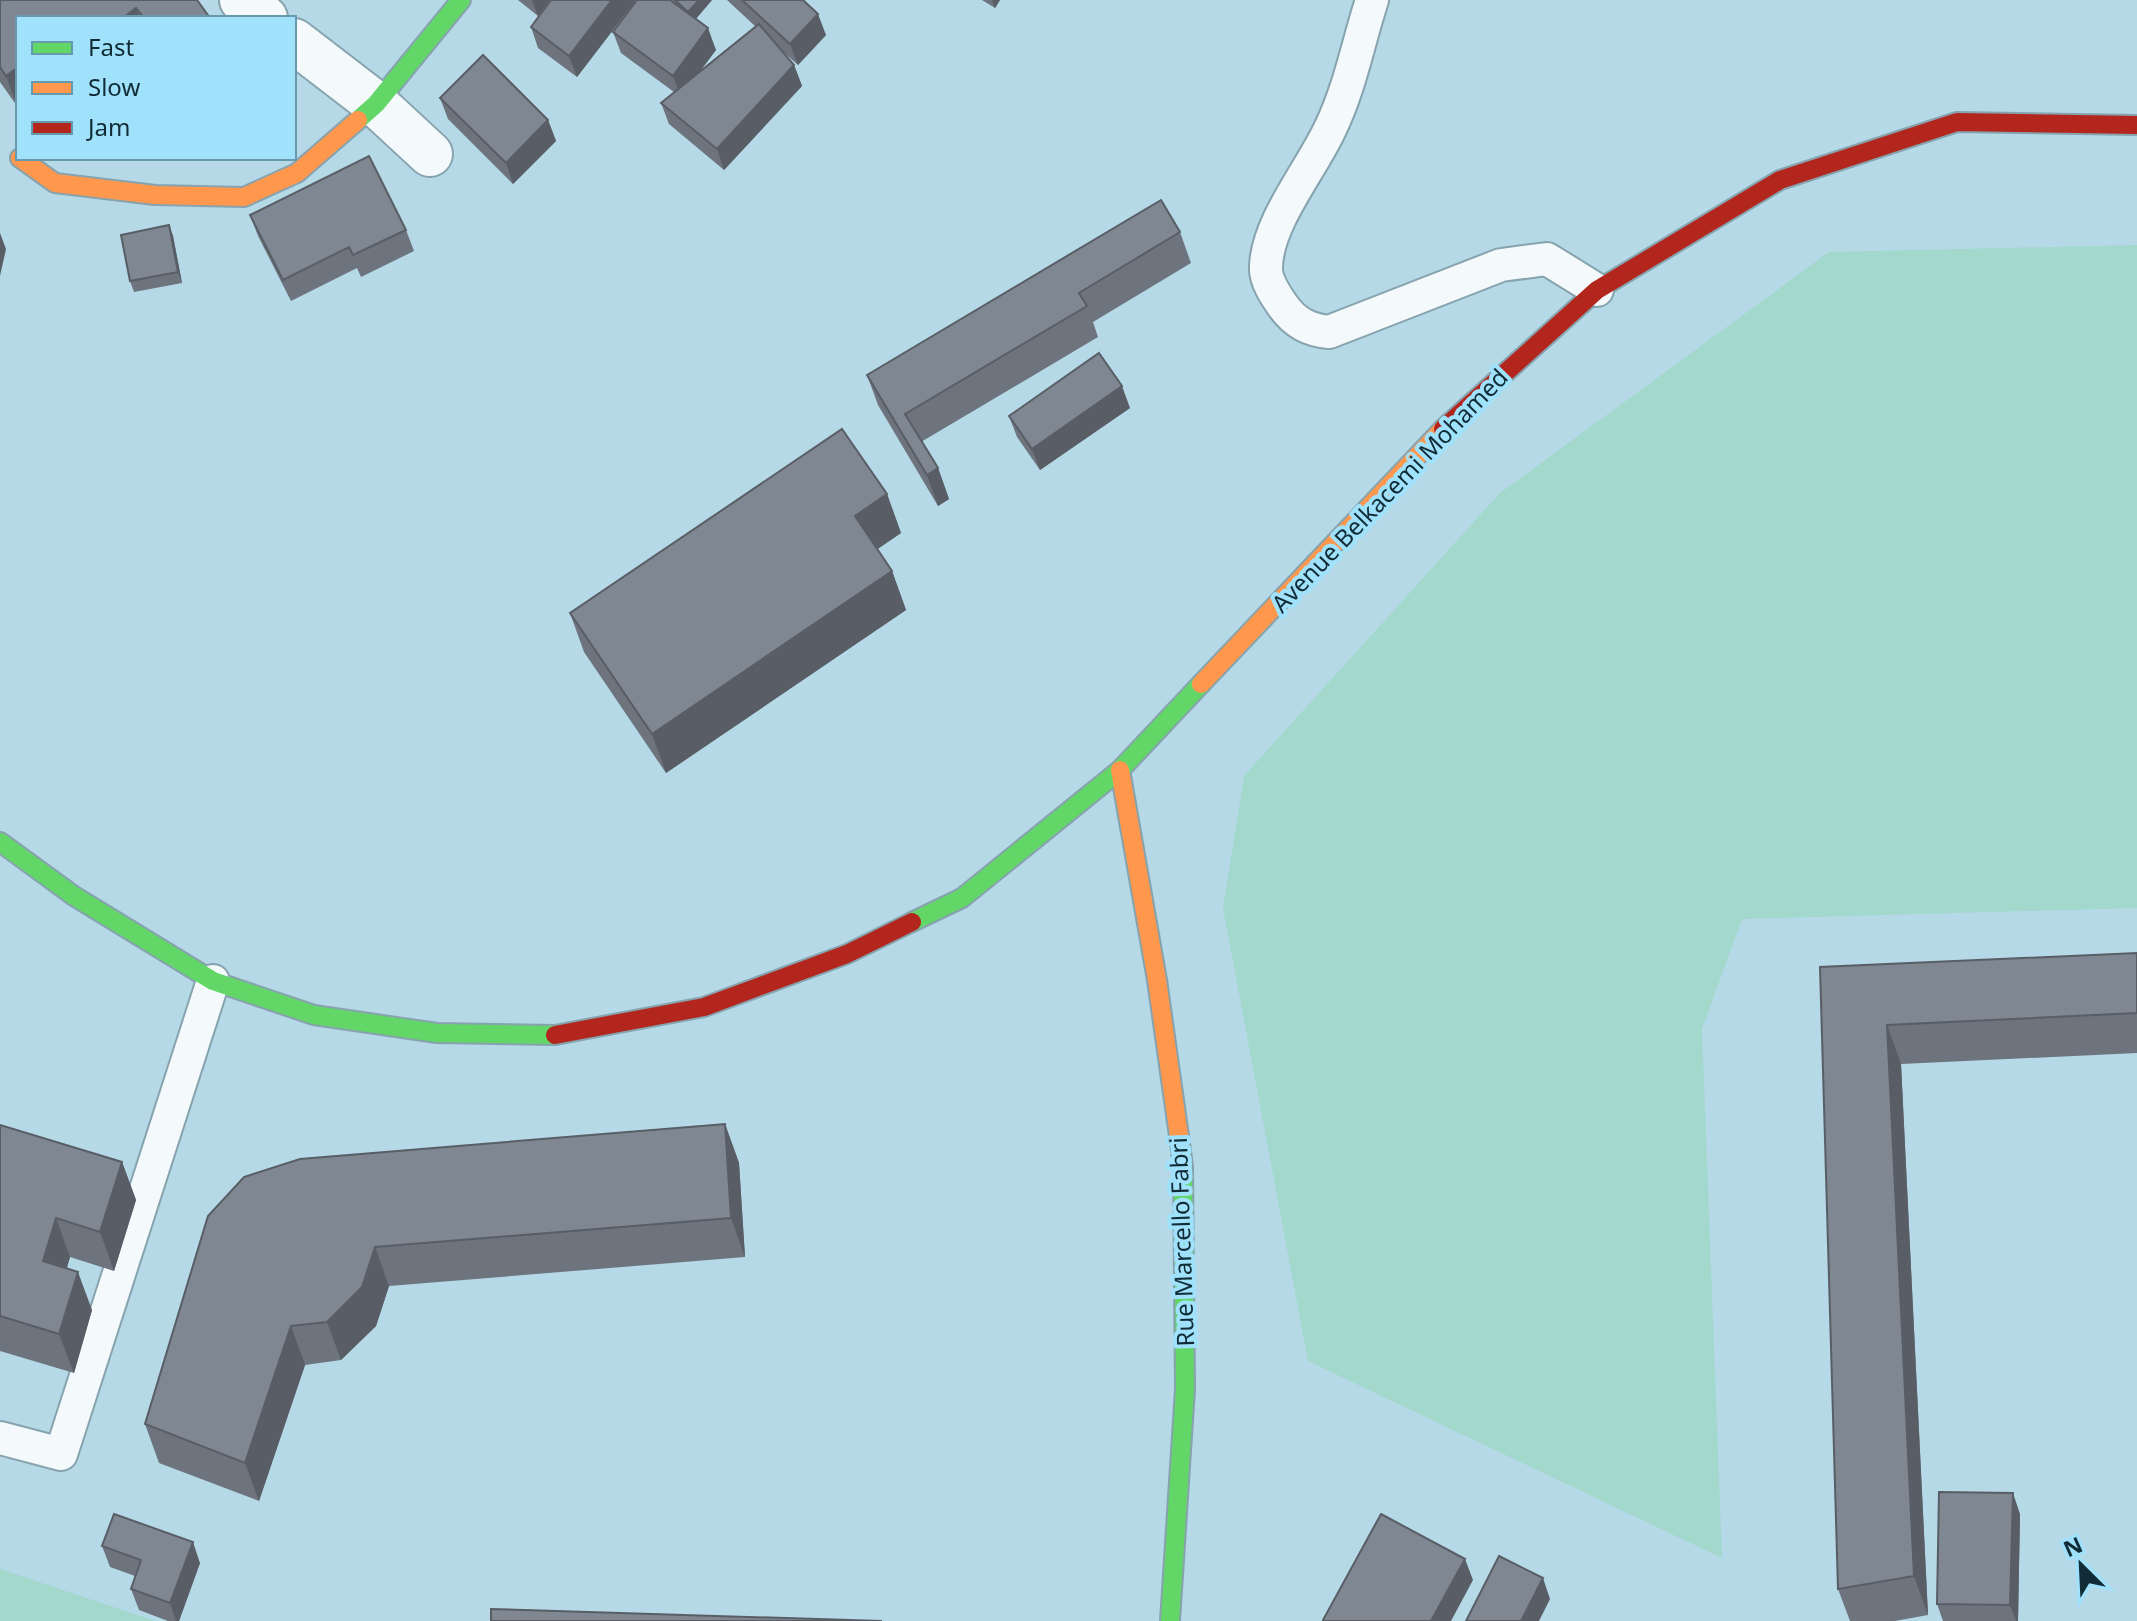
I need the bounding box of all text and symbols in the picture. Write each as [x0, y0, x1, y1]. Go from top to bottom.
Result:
legend [16, 16, 296, 160]
text: Fast [88, 30, 134, 63]
text: Slow [88, 70, 140, 103]
text: Jam [86, 110, 130, 143]
street label: Avenue Belkacemi Mohamed [1263, 361, 1515, 619]
street label: Rue Marcello Fabri [1161, 1137, 1201, 1347]
north arrow [2041, 1525, 2121, 1605]
text: N [2058, 1528, 2087, 1563]

